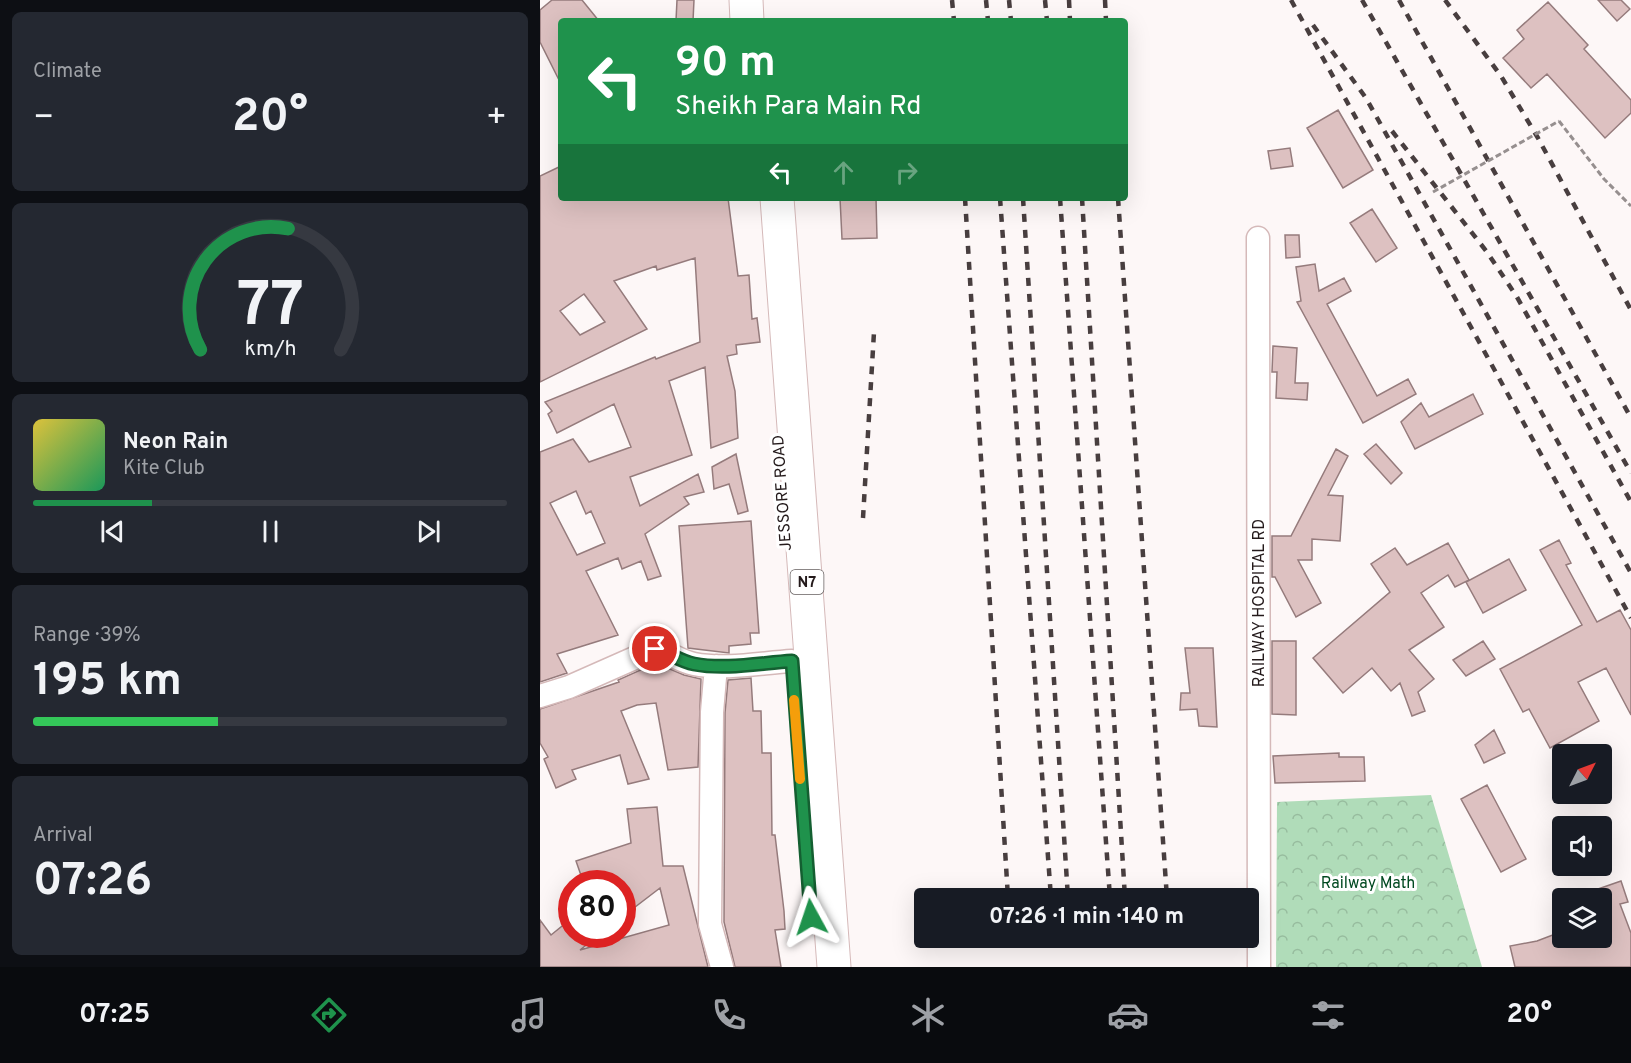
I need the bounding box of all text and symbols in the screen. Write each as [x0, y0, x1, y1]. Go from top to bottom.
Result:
text: 90 m [675, 38, 776, 91]
icon: left [576, 42, 654, 120]
text: Climate [33, 59, 102, 85]
text: 20° [232, 90, 308, 147]
text: Sheikh Para Main Rd [675, 90, 922, 124]
text: − [33, 98, 54, 140]
text: + [486, 98, 507, 140]
icon: left [764, 156, 797, 189]
icon: ahead [827, 156, 860, 189]
icon: right [890, 156, 923, 189]
text: 77 [237, 269, 303, 348]
text: km/h [244, 336, 296, 363]
text: Neon Rain [123, 429, 228, 456]
street label: JESSORE ROAD [769, 434, 797, 551]
text: Kite Club [123, 456, 205, 482]
icon: previous [96, 515, 129, 548]
icon: pause [254, 515, 287, 548]
icon: next [412, 515, 445, 548]
street label: RAILWAY HOSPITAL RD [1250, 519, 1270, 687]
road number: N7 [790, 570, 824, 594]
text: Range · 39% [33, 623, 141, 649]
pin [629, 623, 680, 674]
icon: arrive [638, 632, 671, 665]
text: 195 km [33, 654, 182, 711]
north arrow [1552, 744, 1612, 804]
map controls [1552, 744, 1612, 948]
button: sound [1552, 816, 1612, 876]
text: Arrival [33, 823, 93, 849]
text: 07:26 [33, 854, 152, 911]
speed limit sign: 80 [558, 870, 636, 948]
park label: Railway Math [1321, 874, 1415, 894]
position arrow [779, 885, 843, 949]
button: layers [1552, 888, 1612, 948]
text: 07:26 · 1 min · 140 m [989, 904, 1184, 931]
icon: directions [308, 994, 350, 1036]
icon: music [508, 994, 550, 1036]
icon: phone [708, 994, 750, 1036]
icon: climate [907, 994, 949, 1036]
icon: car [1107, 994, 1149, 1036]
icon: filters [1307, 994, 1349, 1036]
text: 07:25 [79, 998, 150, 1032]
text: 20° [1507, 998, 1552, 1032]

